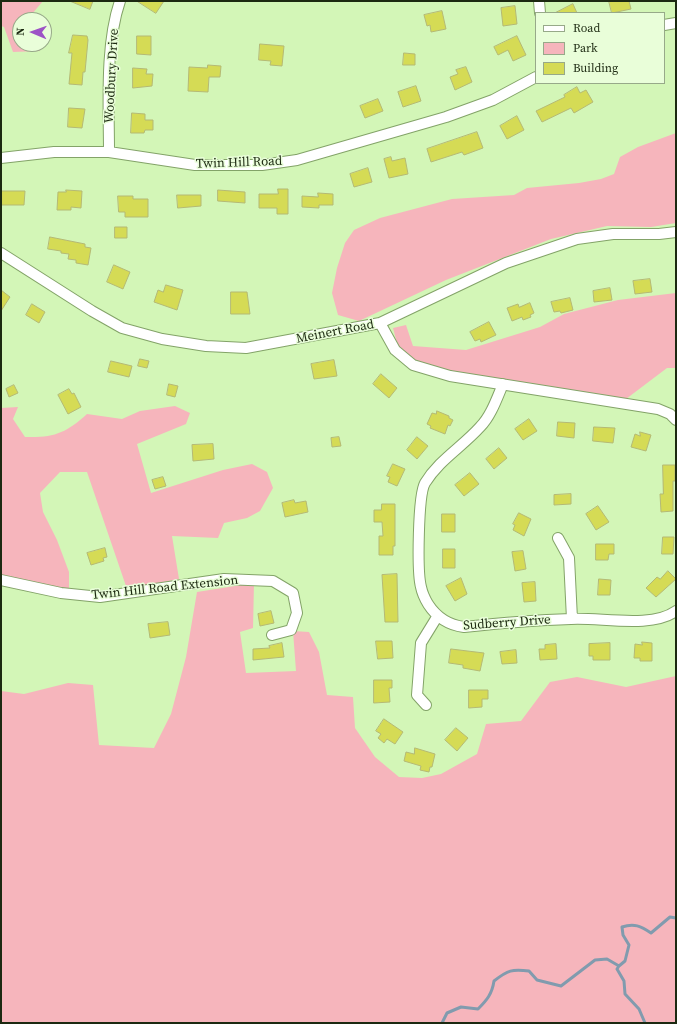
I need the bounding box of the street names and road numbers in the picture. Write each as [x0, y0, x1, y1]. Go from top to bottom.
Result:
street label: Woodbury Drive [102, 28, 122, 124]
street label: Twin Hill Road [196, 154, 282, 172]
street label: Meinert Road [295, 317, 375, 347]
street label: Twin Hill Road Extension [91, 573, 239, 603]
street label: Sudberry Drive [463, 612, 551, 634]

